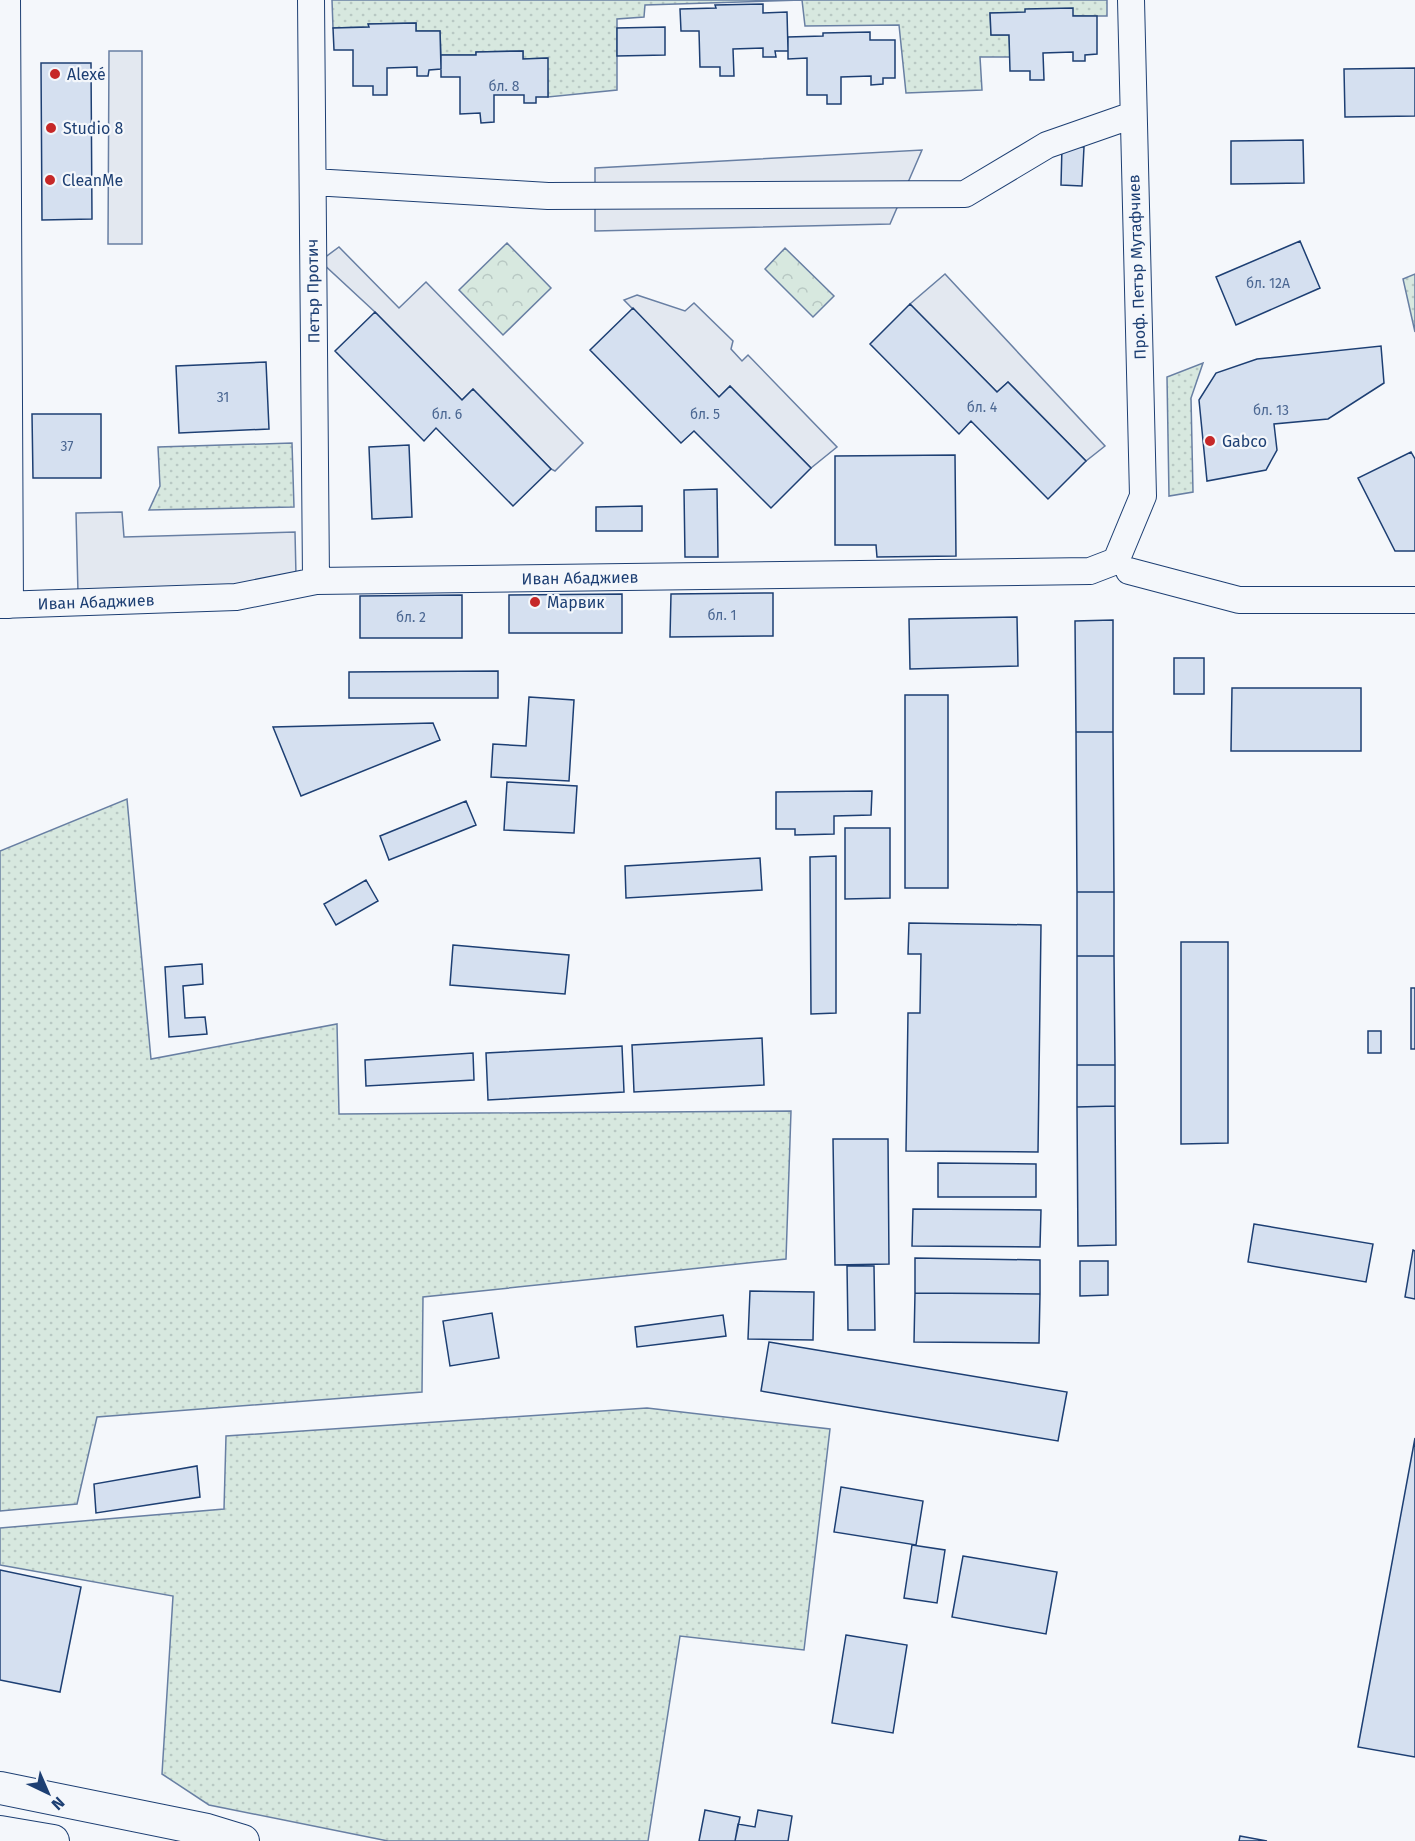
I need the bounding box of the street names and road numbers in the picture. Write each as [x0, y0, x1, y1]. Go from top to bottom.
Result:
street label: Проф. Петър Мутафчиев [1124, 174, 1150, 360]
street label: Петър Протич [303, 238, 323, 344]
street label: Иван Абаджиев [521, 567, 639, 589]
street label: Иван Абаджиев [37, 590, 155, 614]

